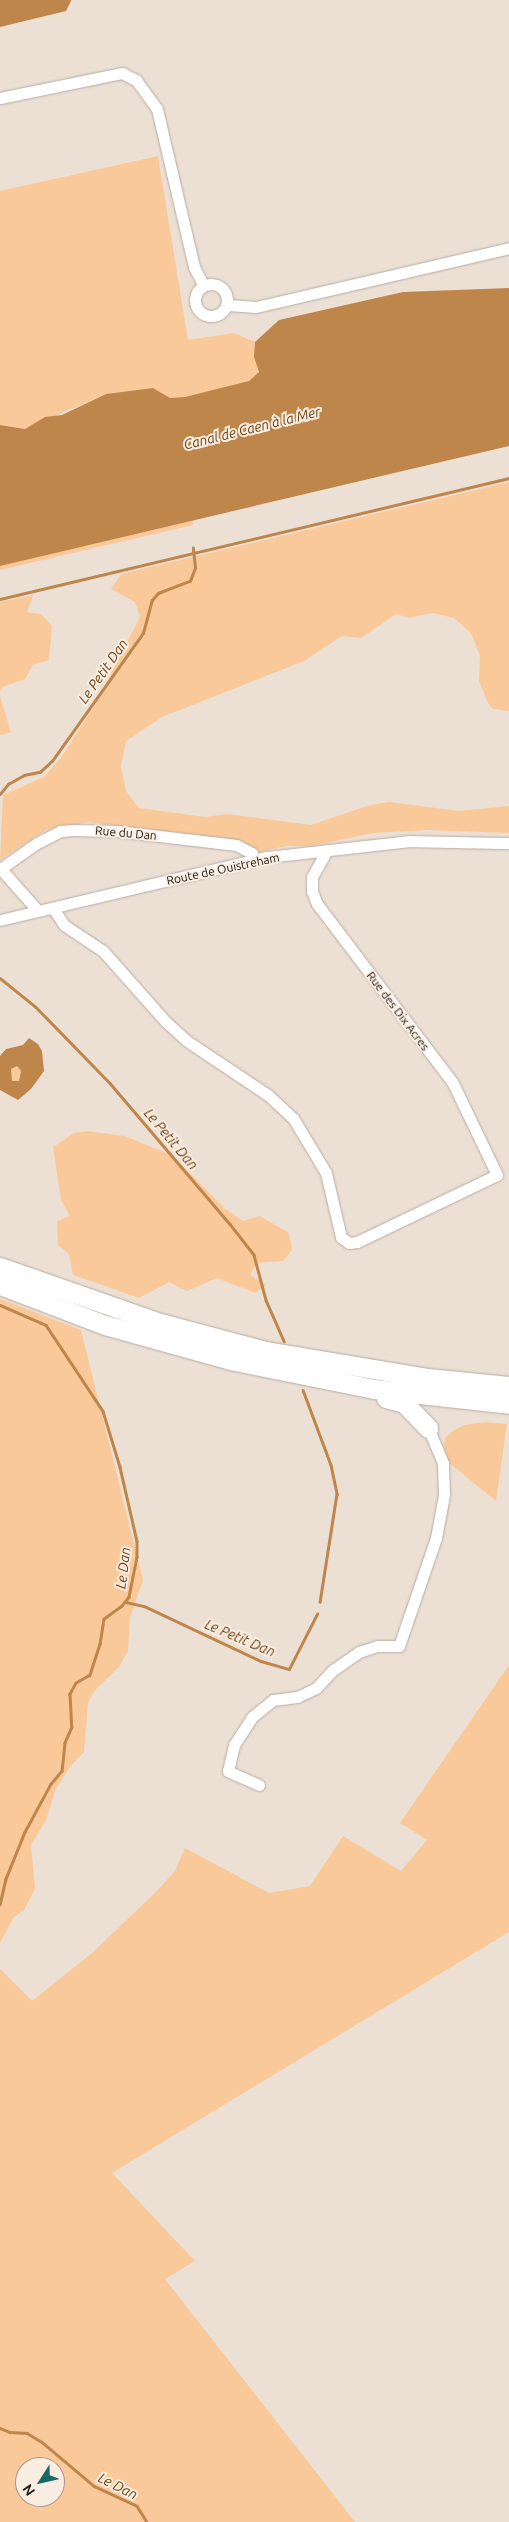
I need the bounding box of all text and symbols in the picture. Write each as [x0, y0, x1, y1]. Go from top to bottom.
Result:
water label: Canal de Caen à la Mer [182, 403, 322, 453]
water label: Le Petit Dan [75, 636, 131, 706]
street label: Rue du Dan [95, 823, 157, 843]
street label: Route de Ouistreham [165, 850, 281, 888]
street label: Rue des Dix Acres [364, 969, 432, 1053]
water label: Le Petit Dan [141, 1105, 201, 1173]
water label: Le Dan [112, 1546, 134, 1590]
water label: Le Petit Dan [202, 1616, 278, 1660]
north arrow [15, 2457, 65, 2507]
water label: Le Dan [96, 2469, 140, 2503]
text: N [19, 2481, 38, 2499]

